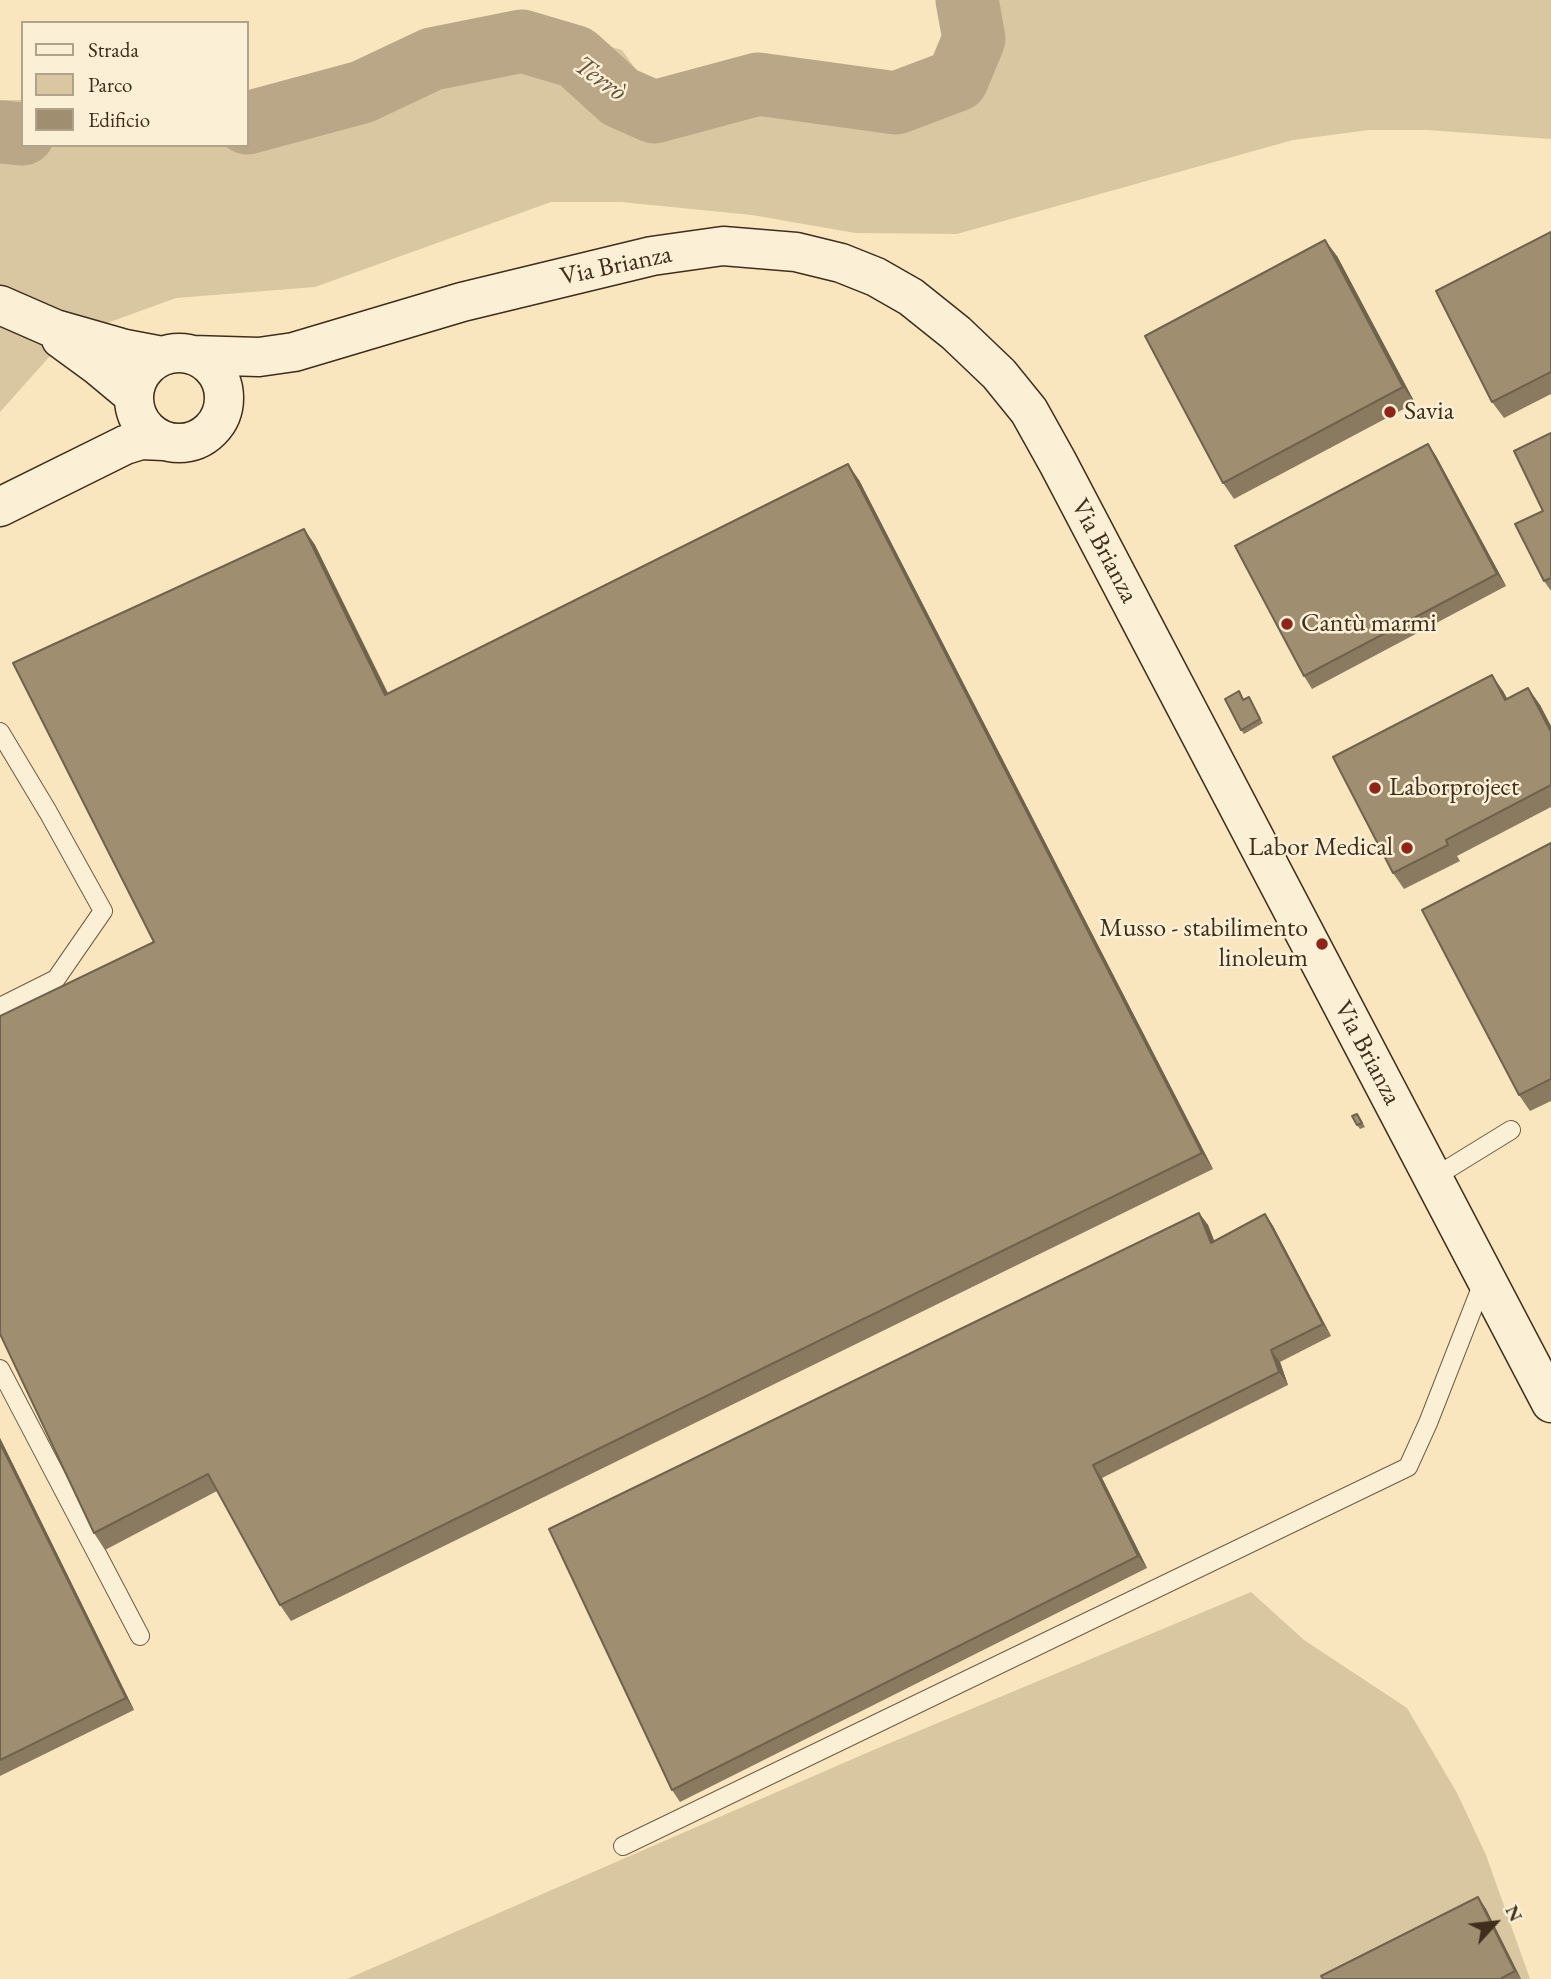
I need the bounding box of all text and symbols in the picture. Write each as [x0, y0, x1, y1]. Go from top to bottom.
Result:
legend [21, 21, 248, 147]
text: Strada [88, 36, 139, 63]
water label: Terrò [567, 49, 633, 109]
text: Parco [88, 71, 132, 98]
text: Edificio [88, 106, 150, 133]
street label: Via Brianza [557, 239, 675, 293]
place label: Savia [1404, 396, 1454, 428]
marker: Savia [1382, 404, 1398, 420]
street label: Via Brianza [1064, 494, 1144, 608]
place label: Cantù marmi [1301, 608, 1437, 640]
marker: Cantù marmi [1279, 616, 1295, 632]
place label: Laborproject [1389, 772, 1519, 804]
marker: Laborproject [1367, 780, 1383, 796]
place label: Labor Medical [1248, 832, 1393, 864]
marker: Labor Medical [1399, 840, 1415, 856]
place label: Musso - stabilimento linoleum [1099, 913, 1308, 974]
marker: Musso - stabilimento linoleum [1314, 936, 1330, 952]
street label: Via Brianza [1327, 996, 1407, 1110]
north arrow [1460, 1888, 1530, 1958]
text: N [1500, 1901, 1529, 1926]

